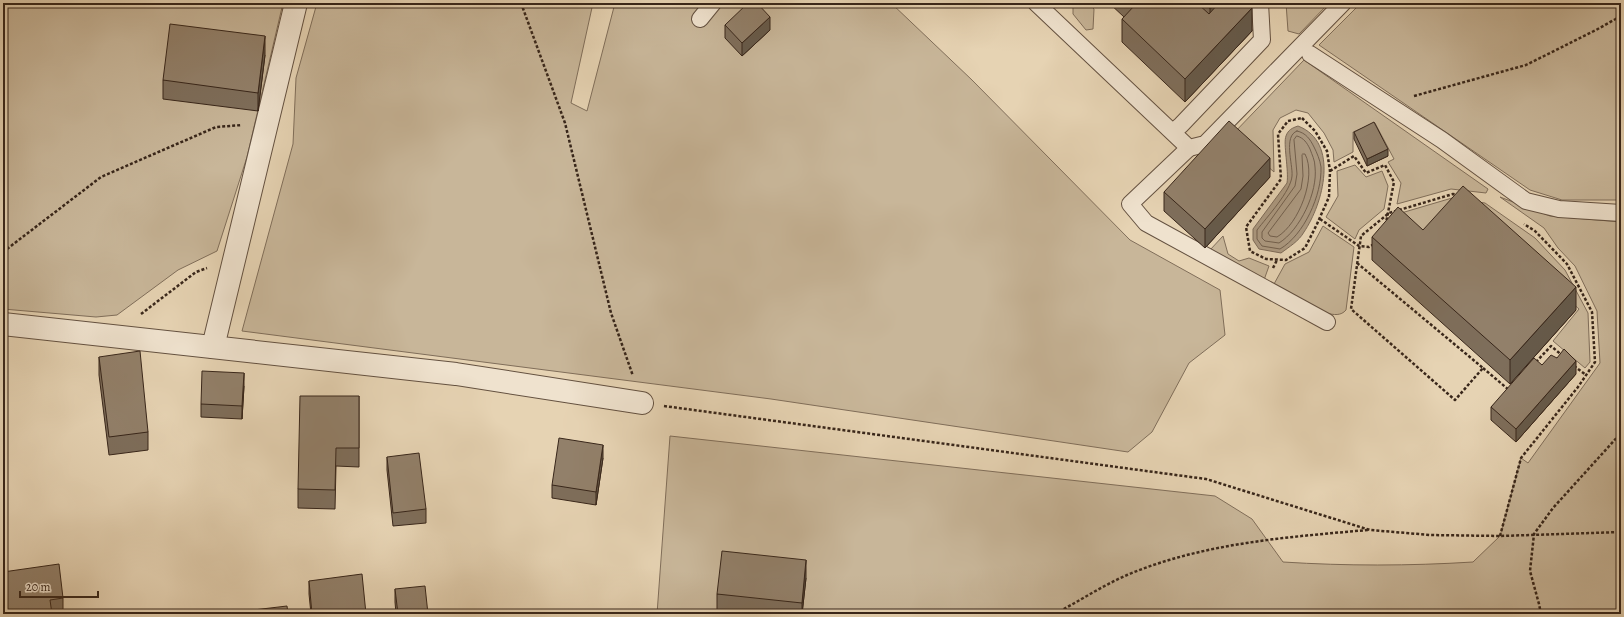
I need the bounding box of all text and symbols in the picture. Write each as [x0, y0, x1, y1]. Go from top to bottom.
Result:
scale bar [20, 573, 98, 599]
text: 20 m [26, 579, 50, 595]

